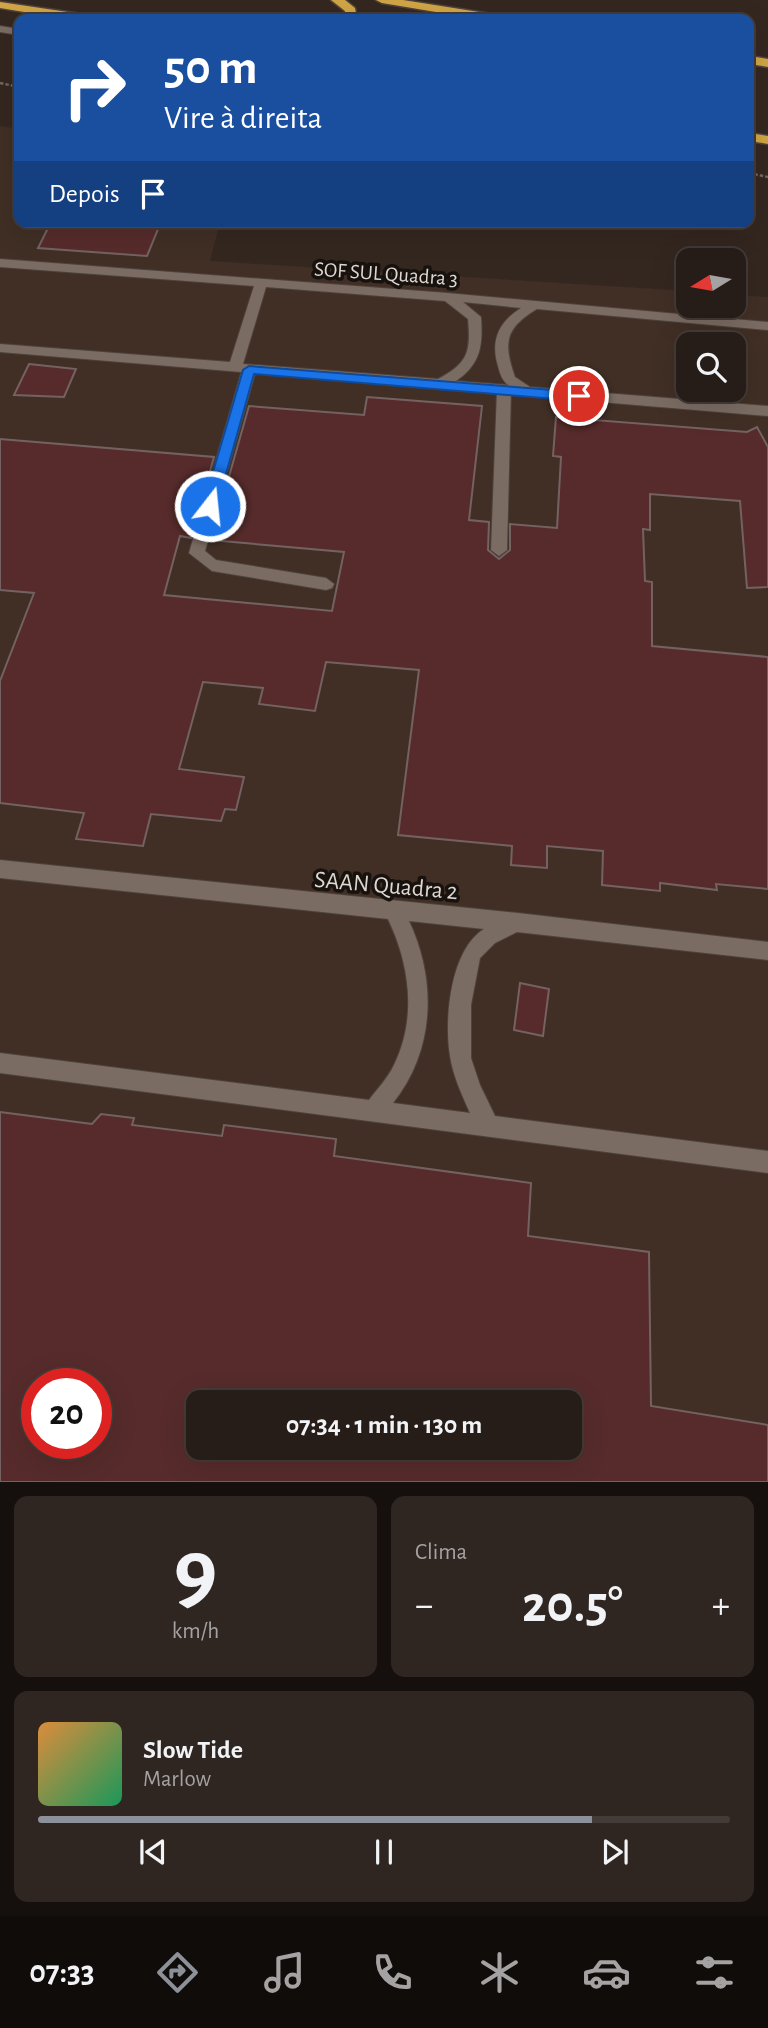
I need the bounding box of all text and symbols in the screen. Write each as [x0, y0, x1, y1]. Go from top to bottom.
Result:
icon: right [49, 42, 140, 133]
text: 50 m [164, 44, 258, 93]
text: Vire à direita [164, 102, 322, 134]
icon: arrive [134, 175, 172, 213]
text: Depois [49, 181, 120, 207]
north arrow [676, 248, 746, 318]
map controls [676, 248, 746, 402]
street label: SOF SUL Quadra 3 [313, 258, 459, 290]
button: search [676, 332, 746, 402]
pin [549, 366, 609, 426]
icon: arrive [560, 377, 598, 415]
position arrow [173, 469, 247, 543]
street label: SAAN Quadra 2 [313, 868, 459, 904]
speed limit sign: 20 [21, 1368, 112, 1459]
text: 07:34 · 1 min · 130 m [286, 1412, 482, 1438]
text: 9 [174, 1527, 217, 1618]
text: Clima [415, 1541, 467, 1564]
text: 20.5° [522, 1579, 623, 1631]
text: − [415, 1587, 433, 1625]
text: + [712, 1587, 730, 1625]
text: km/h [172, 1620, 219, 1643]
text: Slow Tide [143, 1737, 243, 1763]
text: Marlow [143, 1768, 211, 1791]
icon: previous [134, 1833, 172, 1871]
icon: pause [365, 1833, 403, 1871]
icon: next [596, 1833, 634, 1871]
icon: directions [153, 1948, 202, 1997]
icon: music [260, 1948, 309, 1997]
icon: phone [368, 1948, 417, 1997]
icon: climate [475, 1948, 524, 1997]
icon: car [582, 1948, 631, 1997]
icon: filters [690, 1948, 739, 1997]
text: 07:33 [29, 1956, 95, 1988]

